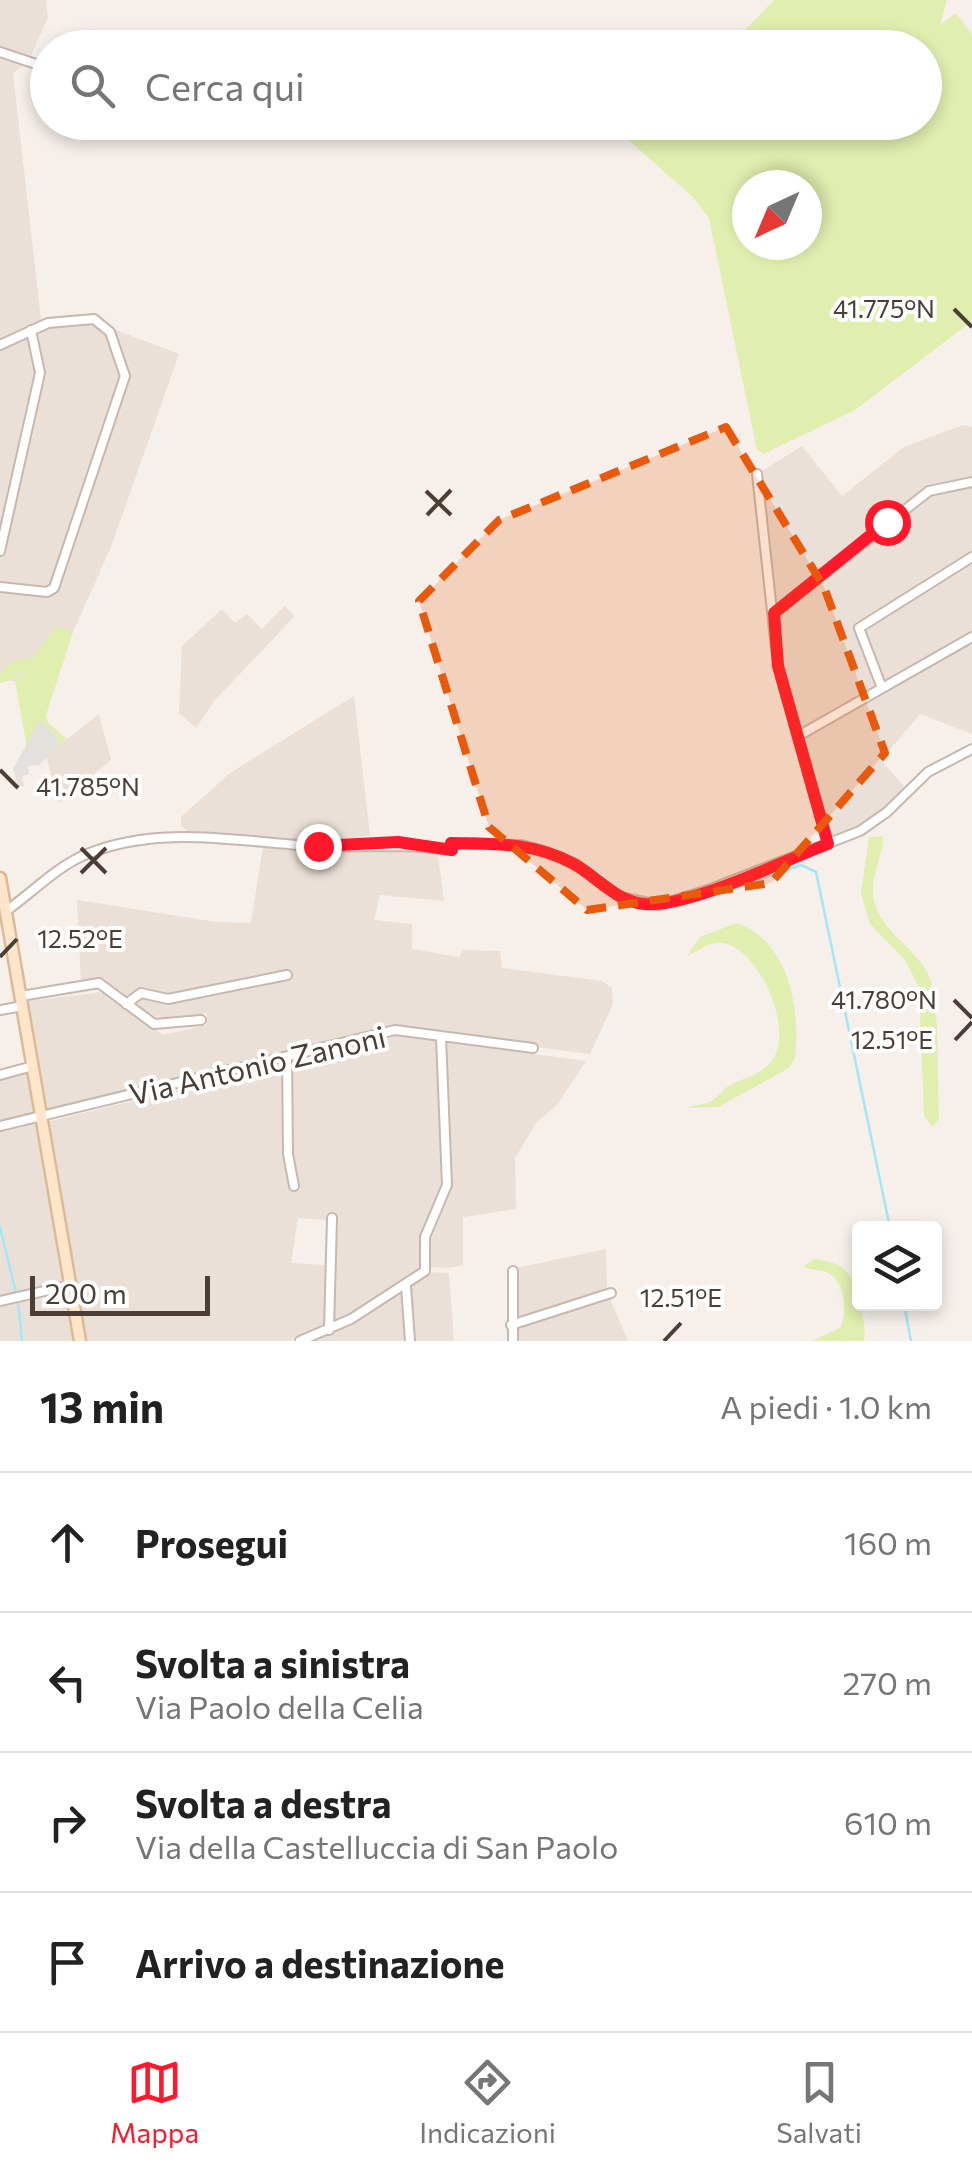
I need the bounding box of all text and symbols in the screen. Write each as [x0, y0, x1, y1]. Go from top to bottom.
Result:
search box [30, 30, 942, 140]
icon: search [65, 58, 120, 113]
text: Cerca qui [145, 62, 305, 109]
north arrow [732, 170, 822, 260]
text: 41.775°N [833, 293, 935, 323]
route start [865, 500, 911, 546]
text: 41.785°N [36, 771, 140, 801]
route end [296, 824, 342, 870]
text: 12.52°E [37, 923, 123, 953]
text: 41.780°N [831, 984, 937, 1014]
street label: Via Antonio Zanoni [125, 1016, 389, 1112]
text: 12.51°E [851, 1024, 933, 1054]
map controls [852, 1221, 942, 1311]
button: layers [852, 1221, 942, 1311]
scale bar [30, 1271, 210, 1316]
text: 200 m [45, 1276, 127, 1310]
text: 12.51°E [640, 1282, 722, 1312]
text: 13 min [40, 1380, 164, 1432]
text: A piedi · 1.0 km [720, 1386, 932, 1426]
icon: ahead [40, 1515, 95, 1570]
text: Prosegui [135, 1519, 288, 1566]
text: 160 m [844, 1522, 932, 1562]
text: Svolta a sinistra [135, 1639, 410, 1686]
icon: left [40, 1655, 95, 1710]
text: 270 m [843, 1662, 932, 1702]
text: Via Paolo della Celia [135, 1686, 424, 1726]
text: Svolta a destra [135, 1779, 391, 1826]
icon: right [40, 1795, 95, 1850]
text: 610 m [844, 1802, 932, 1842]
text: Via della Castelluccia di San Paolo [135, 1826, 618, 1866]
icon: arrive [40, 1935, 95, 1990]
text: Arrivo a destinazione [135, 1939, 505, 1986]
tab: Mappa [110, 2055, 199, 2149]
tab: Indicazioni [419, 2055, 556, 2149]
tab: Salvati [776, 2055, 862, 2149]

